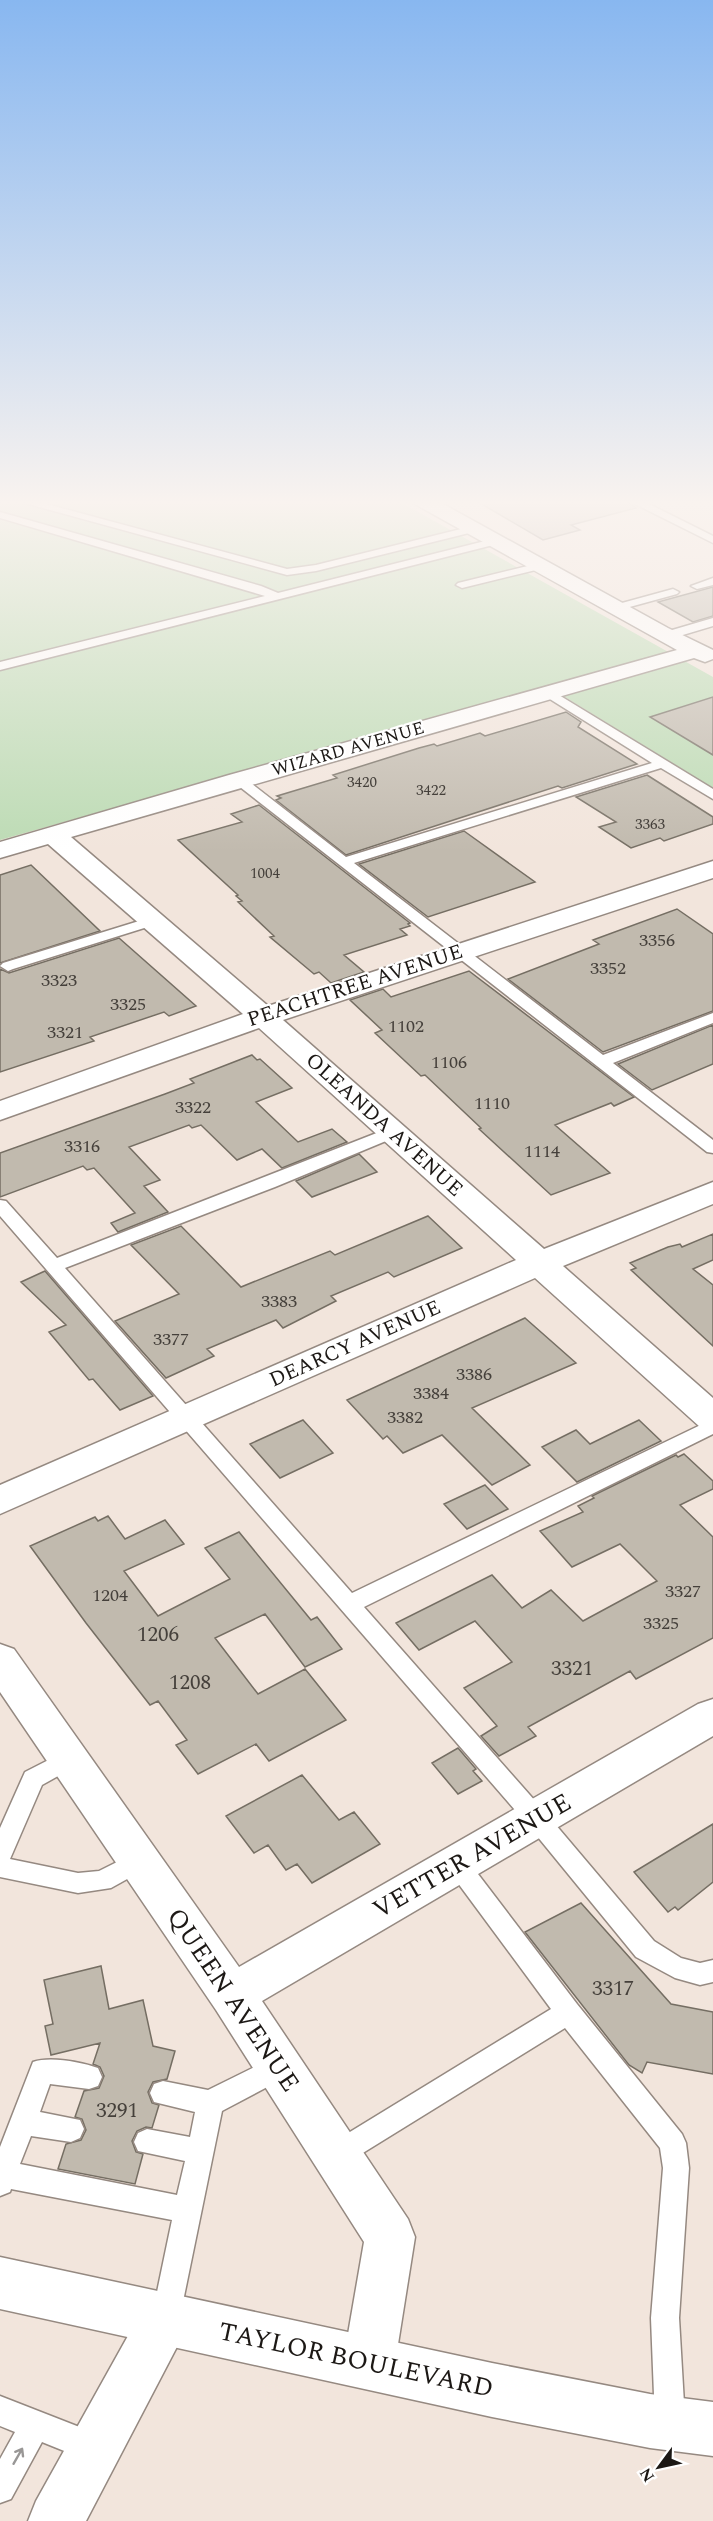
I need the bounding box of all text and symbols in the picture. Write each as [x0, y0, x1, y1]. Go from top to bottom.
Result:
street label: WIZARD AVENUE [269, 714, 427, 784]
house number: 3420 [347, 771, 377, 794]
house number: 3422 [416, 779, 446, 802]
house number: 3363 [635, 813, 665, 836]
house number: 1004 [250, 862, 280, 885]
house number: 3356 [639, 927, 675, 954]
street label: PEACHTREE AVENUE [243, 936, 467, 1036]
house number: 3352 [590, 955, 626, 982]
house number: 3323 [41, 967, 77, 994]
house number: 3325 [110, 991, 146, 1018]
house number: 1102 [388, 1013, 424, 1040]
house number: 3321 [47, 1019, 83, 1046]
street label: OLEANDA AVENUE [298, 1045, 470, 1205]
house number: 1106 [431, 1049, 467, 1076]
house number: 1110 [474, 1090, 510, 1117]
house number: 3322 [175, 1094, 211, 1121]
house number: 3316 [64, 1133, 100, 1160]
house number: 1114 [524, 1138, 560, 1165]
house number: 3383 [261, 1288, 297, 1315]
street label: DEARCY AVENUE [264, 1292, 446, 1396]
house number: 3377 [153, 1326, 189, 1353]
house number: 3386 [456, 1361, 492, 1388]
house number: 3384 [413, 1380, 449, 1407]
house number: 3382 [387, 1404, 423, 1431]
house number: 3327 [665, 1578, 701, 1605]
house number: 1204 [92, 1582, 128, 1609]
house number: 3325 [643, 1610, 679, 1637]
house number: 1206 [137, 1619, 179, 1651]
house number: 3321 [551, 1653, 593, 1685]
house number: 1208 [169, 1667, 211, 1699]
street label: VETTER AVENUE [365, 1783, 579, 1929]
street label: QUEEN AVENUE [156, 1900, 310, 2100]
house number: 3317 [592, 1973, 634, 2005]
house number: 3291 [96, 2095, 138, 2127]
street label: TAYLOR BOULEVARD [215, 2311, 497, 2409]
north arrow [629, 2437, 689, 2497]
one-way arrow [12, 2448, 24, 2465]
text: N [634, 2463, 661, 2487]

